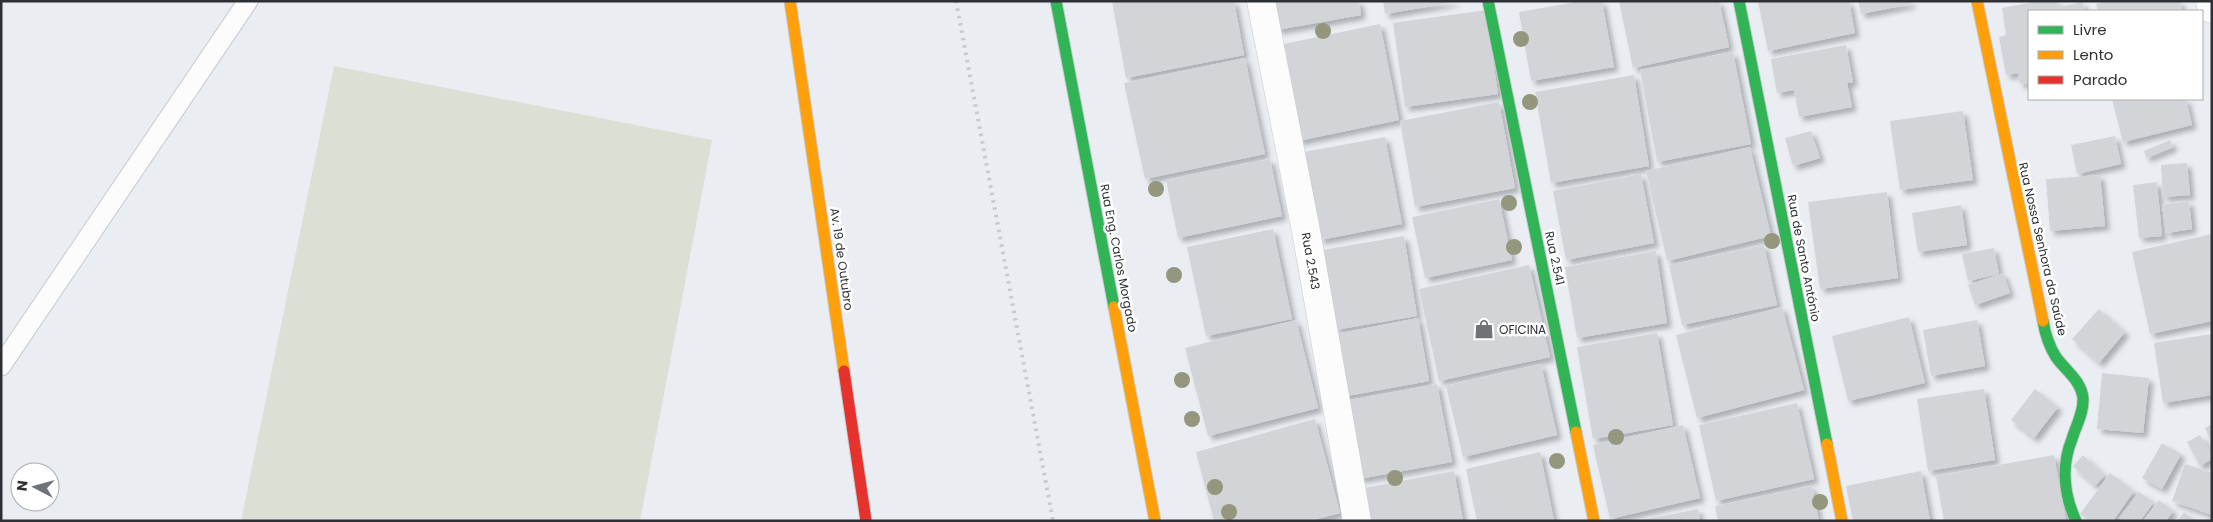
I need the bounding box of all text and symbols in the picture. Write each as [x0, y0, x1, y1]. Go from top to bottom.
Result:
legend [2028, 10, 2203, 100]
text: Livre [2073, 19, 2106, 40]
text: Lento [2073, 44, 2113, 65]
text: Parado [2073, 69, 2127, 90]
street label: Rua Nossa Senhora da Saúde [2015, 161, 2071, 337]
street label: Rua Eng. Carlos Morgado [1096, 183, 1142, 334]
street label: Rua de Santo António [1783, 193, 1825, 323]
street label: Av. 19 de Outubro [826, 207, 858, 312]
street label: Rua 2.541 [1541, 230, 1569, 286]
street label: Rua 2.543 [1298, 231, 1324, 291]
shop icon: OFICINA [1473, 318, 1495, 340]
place label: OFICINA [1499, 321, 1546, 338]
north arrow [10, 462, 60, 512]
text: N [12, 479, 33, 492]

